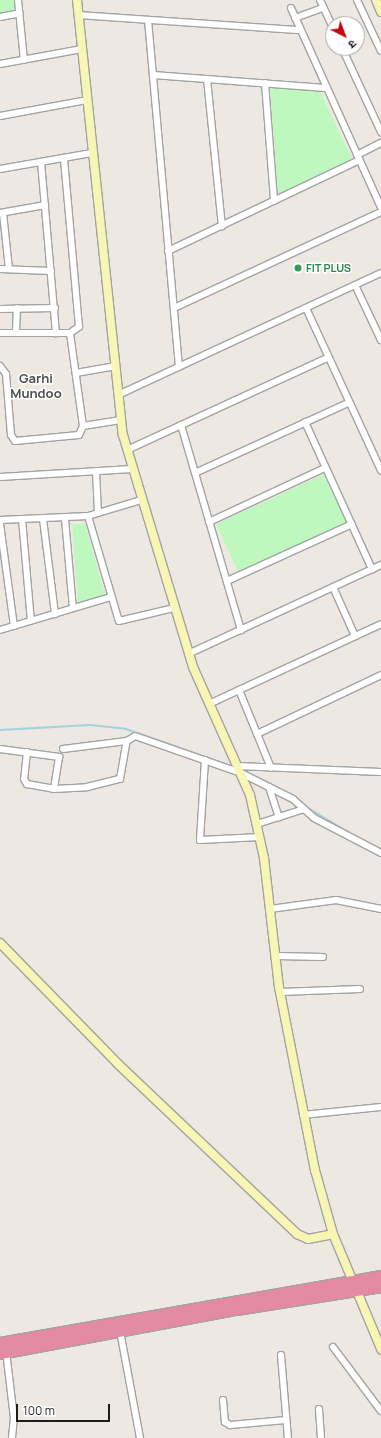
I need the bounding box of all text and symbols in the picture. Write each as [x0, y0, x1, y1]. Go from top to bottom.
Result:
north arrow [325, 16, 365, 56]
text: उ [345, 37, 360, 52]
place label: FIT PLUS [306, 261, 351, 275]
marker: FIT PLUS [293, 263, 303, 273]
district label: Garhi Mundoo [10, 371, 62, 402]
scale bar [18, 1396, 112, 1422]
text: 100 m [23, 1402, 55, 1419]

